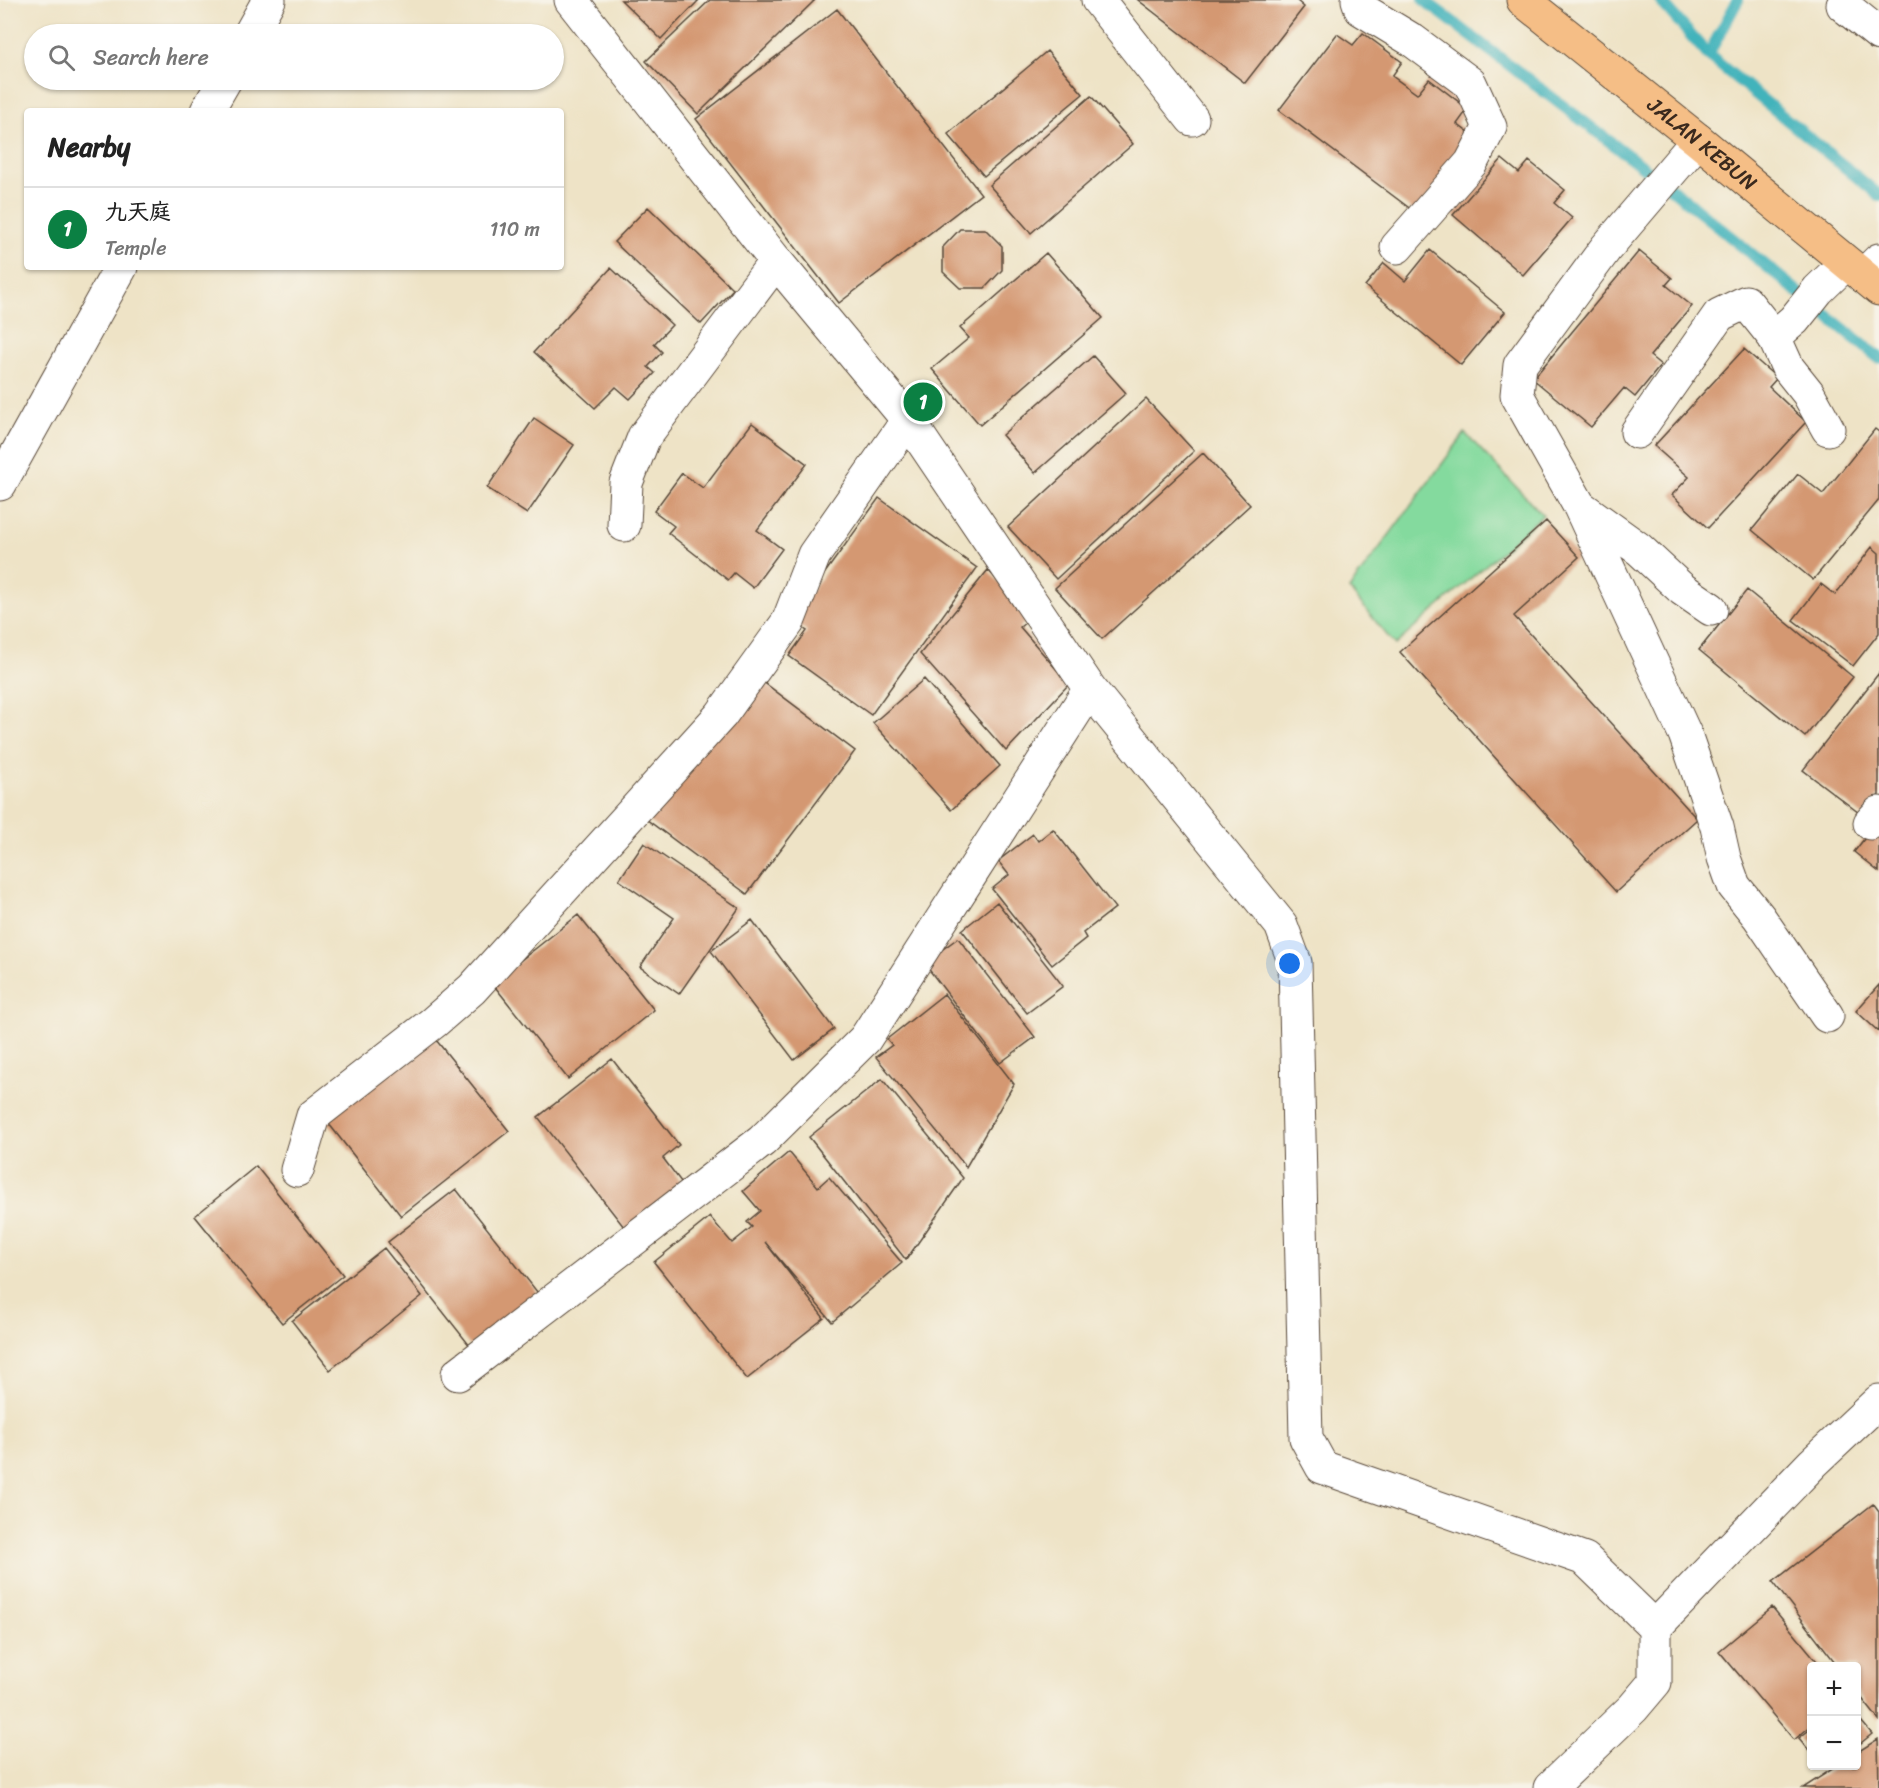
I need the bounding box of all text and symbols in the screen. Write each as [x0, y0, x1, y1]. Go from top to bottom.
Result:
search box [24, 24, 564, 90]
text: Search here [93, 38, 209, 77]
icon: search [45, 41, 78, 74]
street label: JALAN KEBUN [1638, 86, 1766, 201]
text: Nearby [48, 124, 130, 170]
text: 九天庭 [105, 192, 171, 231]
text: 1 [63, 212, 72, 247]
text: 110 m [490, 212, 540, 247]
text: Temple [105, 231, 167, 266]
pin: 1 [904, 380, 942, 424]
your location [1275, 949, 1304, 978]
map controls [1807, 1662, 1861, 1770]
button: + [1807, 1662, 1861, 1716]
button: − [1807, 1716, 1861, 1770]

